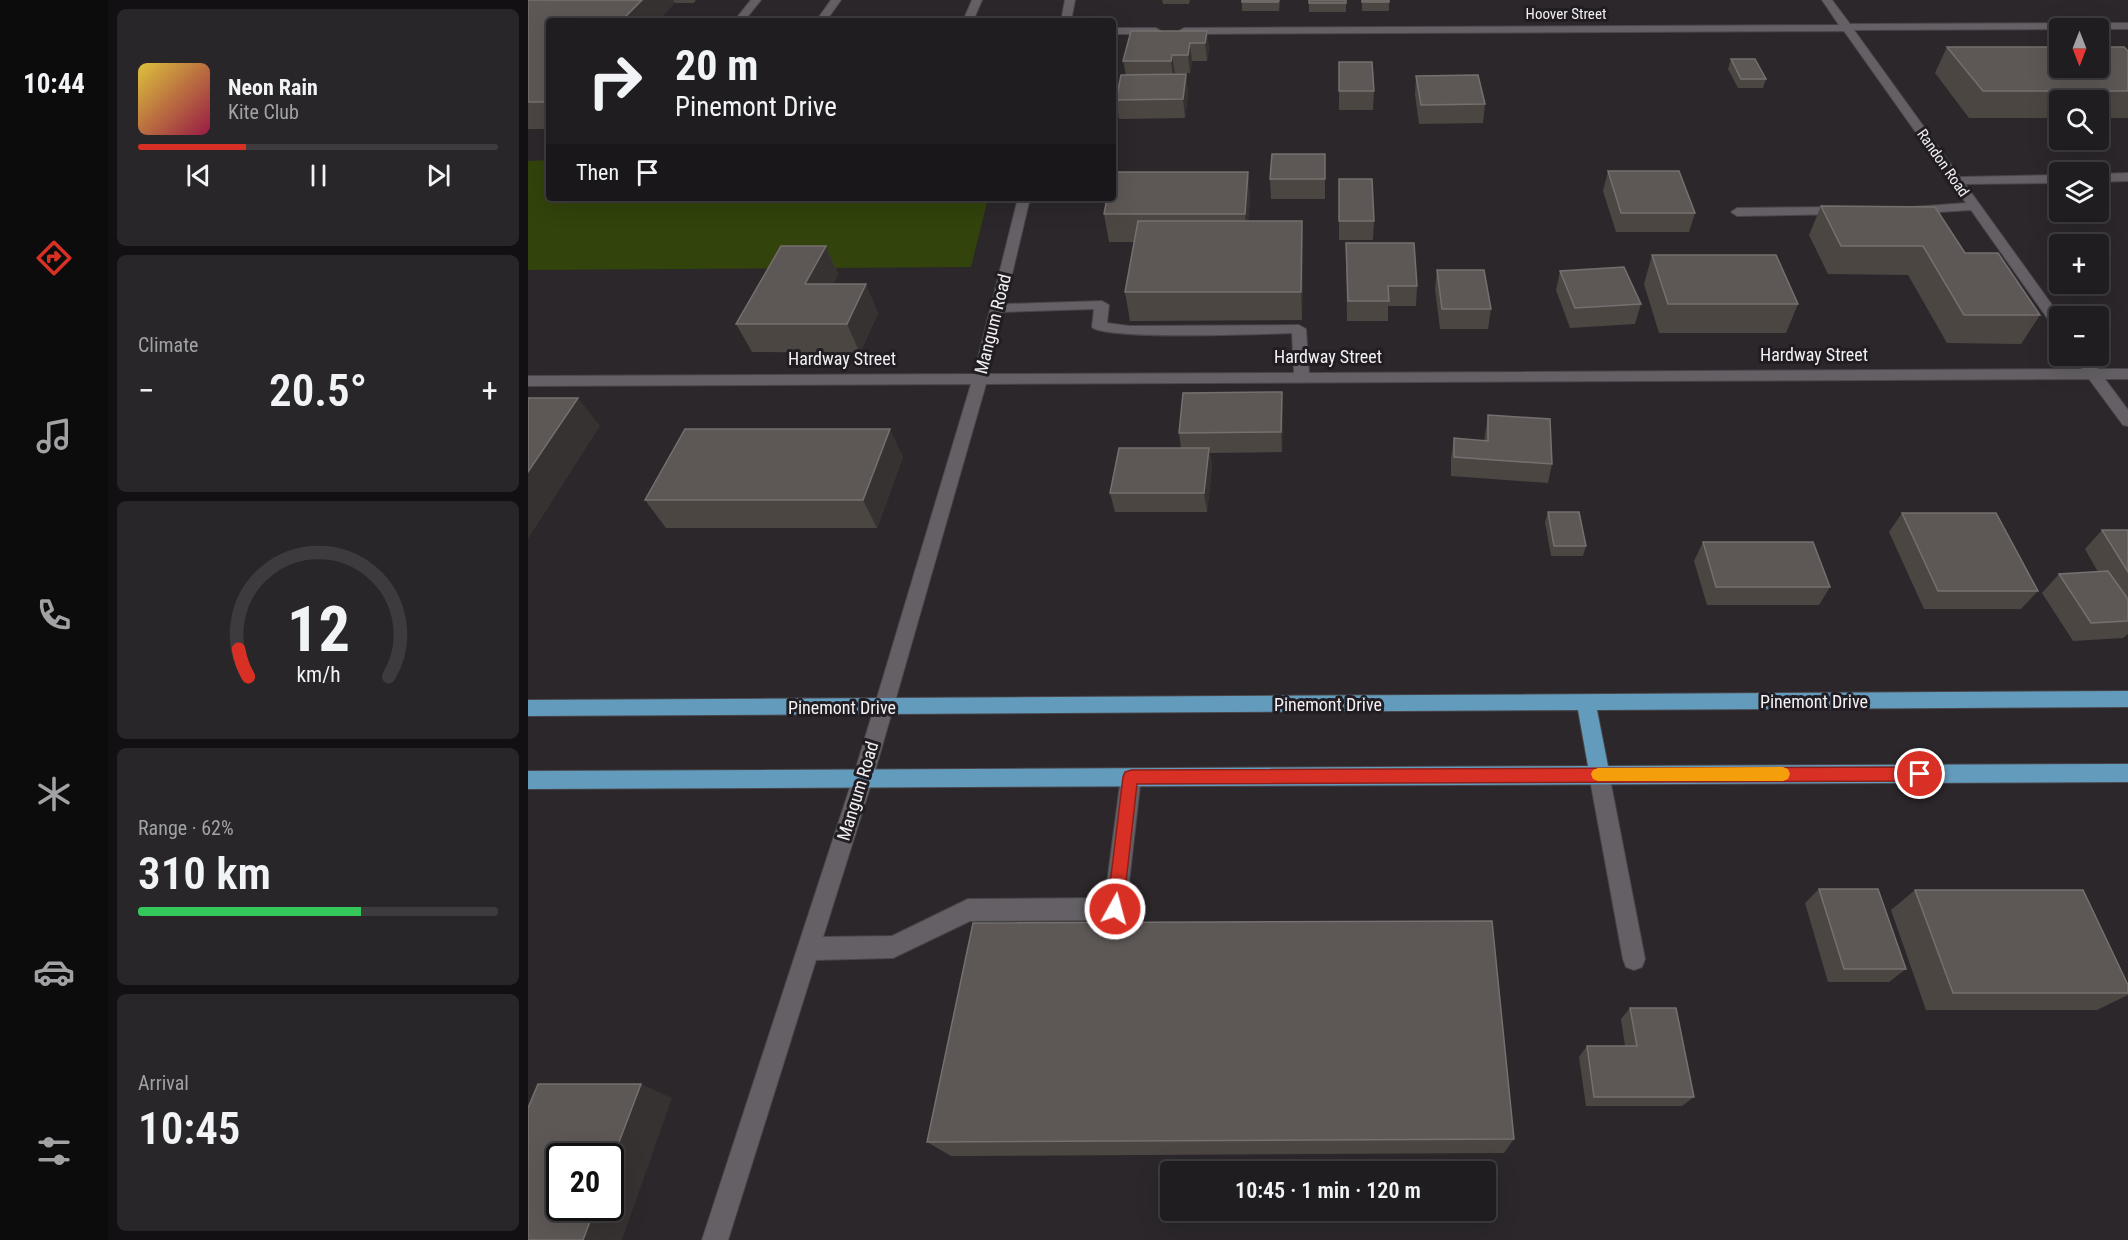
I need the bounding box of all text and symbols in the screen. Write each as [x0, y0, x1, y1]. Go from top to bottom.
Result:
street label: Hoover Street [1526, 5, 1606, 23]
north arrow [2049, 18, 2109, 78]
map controls [2049, 18, 2109, 366]
text: 20 m [675, 41, 758, 90]
icon: right [576, 42, 654, 120]
text: 10:44 [23, 68, 85, 100]
text: Neon Rain [228, 75, 318, 100]
button: search [2049, 90, 2109, 150]
text: Pinemont Drive [675, 91, 837, 123]
text: Kite Club [228, 100, 299, 124]
street label: Randon Road [1913, 126, 1973, 200]
icon: arrive [631, 156, 664, 189]
icon: previous [182, 159, 215, 192]
icon: pause [302, 159, 335, 192]
icon: next [422, 159, 455, 192]
text: Then [576, 160, 619, 185]
button: layers [2049, 162, 2109, 222]
button: + [2049, 234, 2109, 294]
icon: directions [33, 237, 75, 279]
street label: Mangum Road [970, 272, 1015, 376]
button: − [2049, 306, 2109, 366]
text: Climate [138, 333, 198, 357]
street label: Hardway Street [1760, 344, 1868, 365]
street label: Hardway Street [1274, 346, 1382, 367]
street label: Hardway Street [788, 348, 896, 369]
text: 20.5° [269, 364, 367, 417]
text: − [138, 371, 155, 410]
text: + [482, 371, 498, 410]
icon: music [33, 415, 75, 457]
text: 12 [286, 593, 350, 666]
icon: phone [33, 594, 75, 636]
text: km/h [296, 662, 340, 687]
street label: Pinemont Drive [1760, 691, 1868, 712]
street label: Pinemont Drive [1274, 694, 1382, 715]
street label: Pinemont Drive [788, 697, 896, 718]
street label: Mangum Road [833, 739, 883, 843]
pin [1894, 748, 1945, 799]
icon: arrive [1903, 757, 1936, 790]
icon: climate [33, 773, 75, 815]
text: Range · 62% [138, 816, 234, 840]
text: 310 km [138, 847, 271, 900]
position arrow [1083, 877, 1147, 941]
icon: car [33, 951, 75, 993]
text: Arrival [138, 1071, 189, 1095]
text: 10:45 [138, 1102, 240, 1155]
icon: filters [33, 1130, 75, 1172]
speed limit sign: 20 [546, 1143, 624, 1221]
text: 10:45 · 1 min · 120 m [1235, 1178, 1421, 1203]

